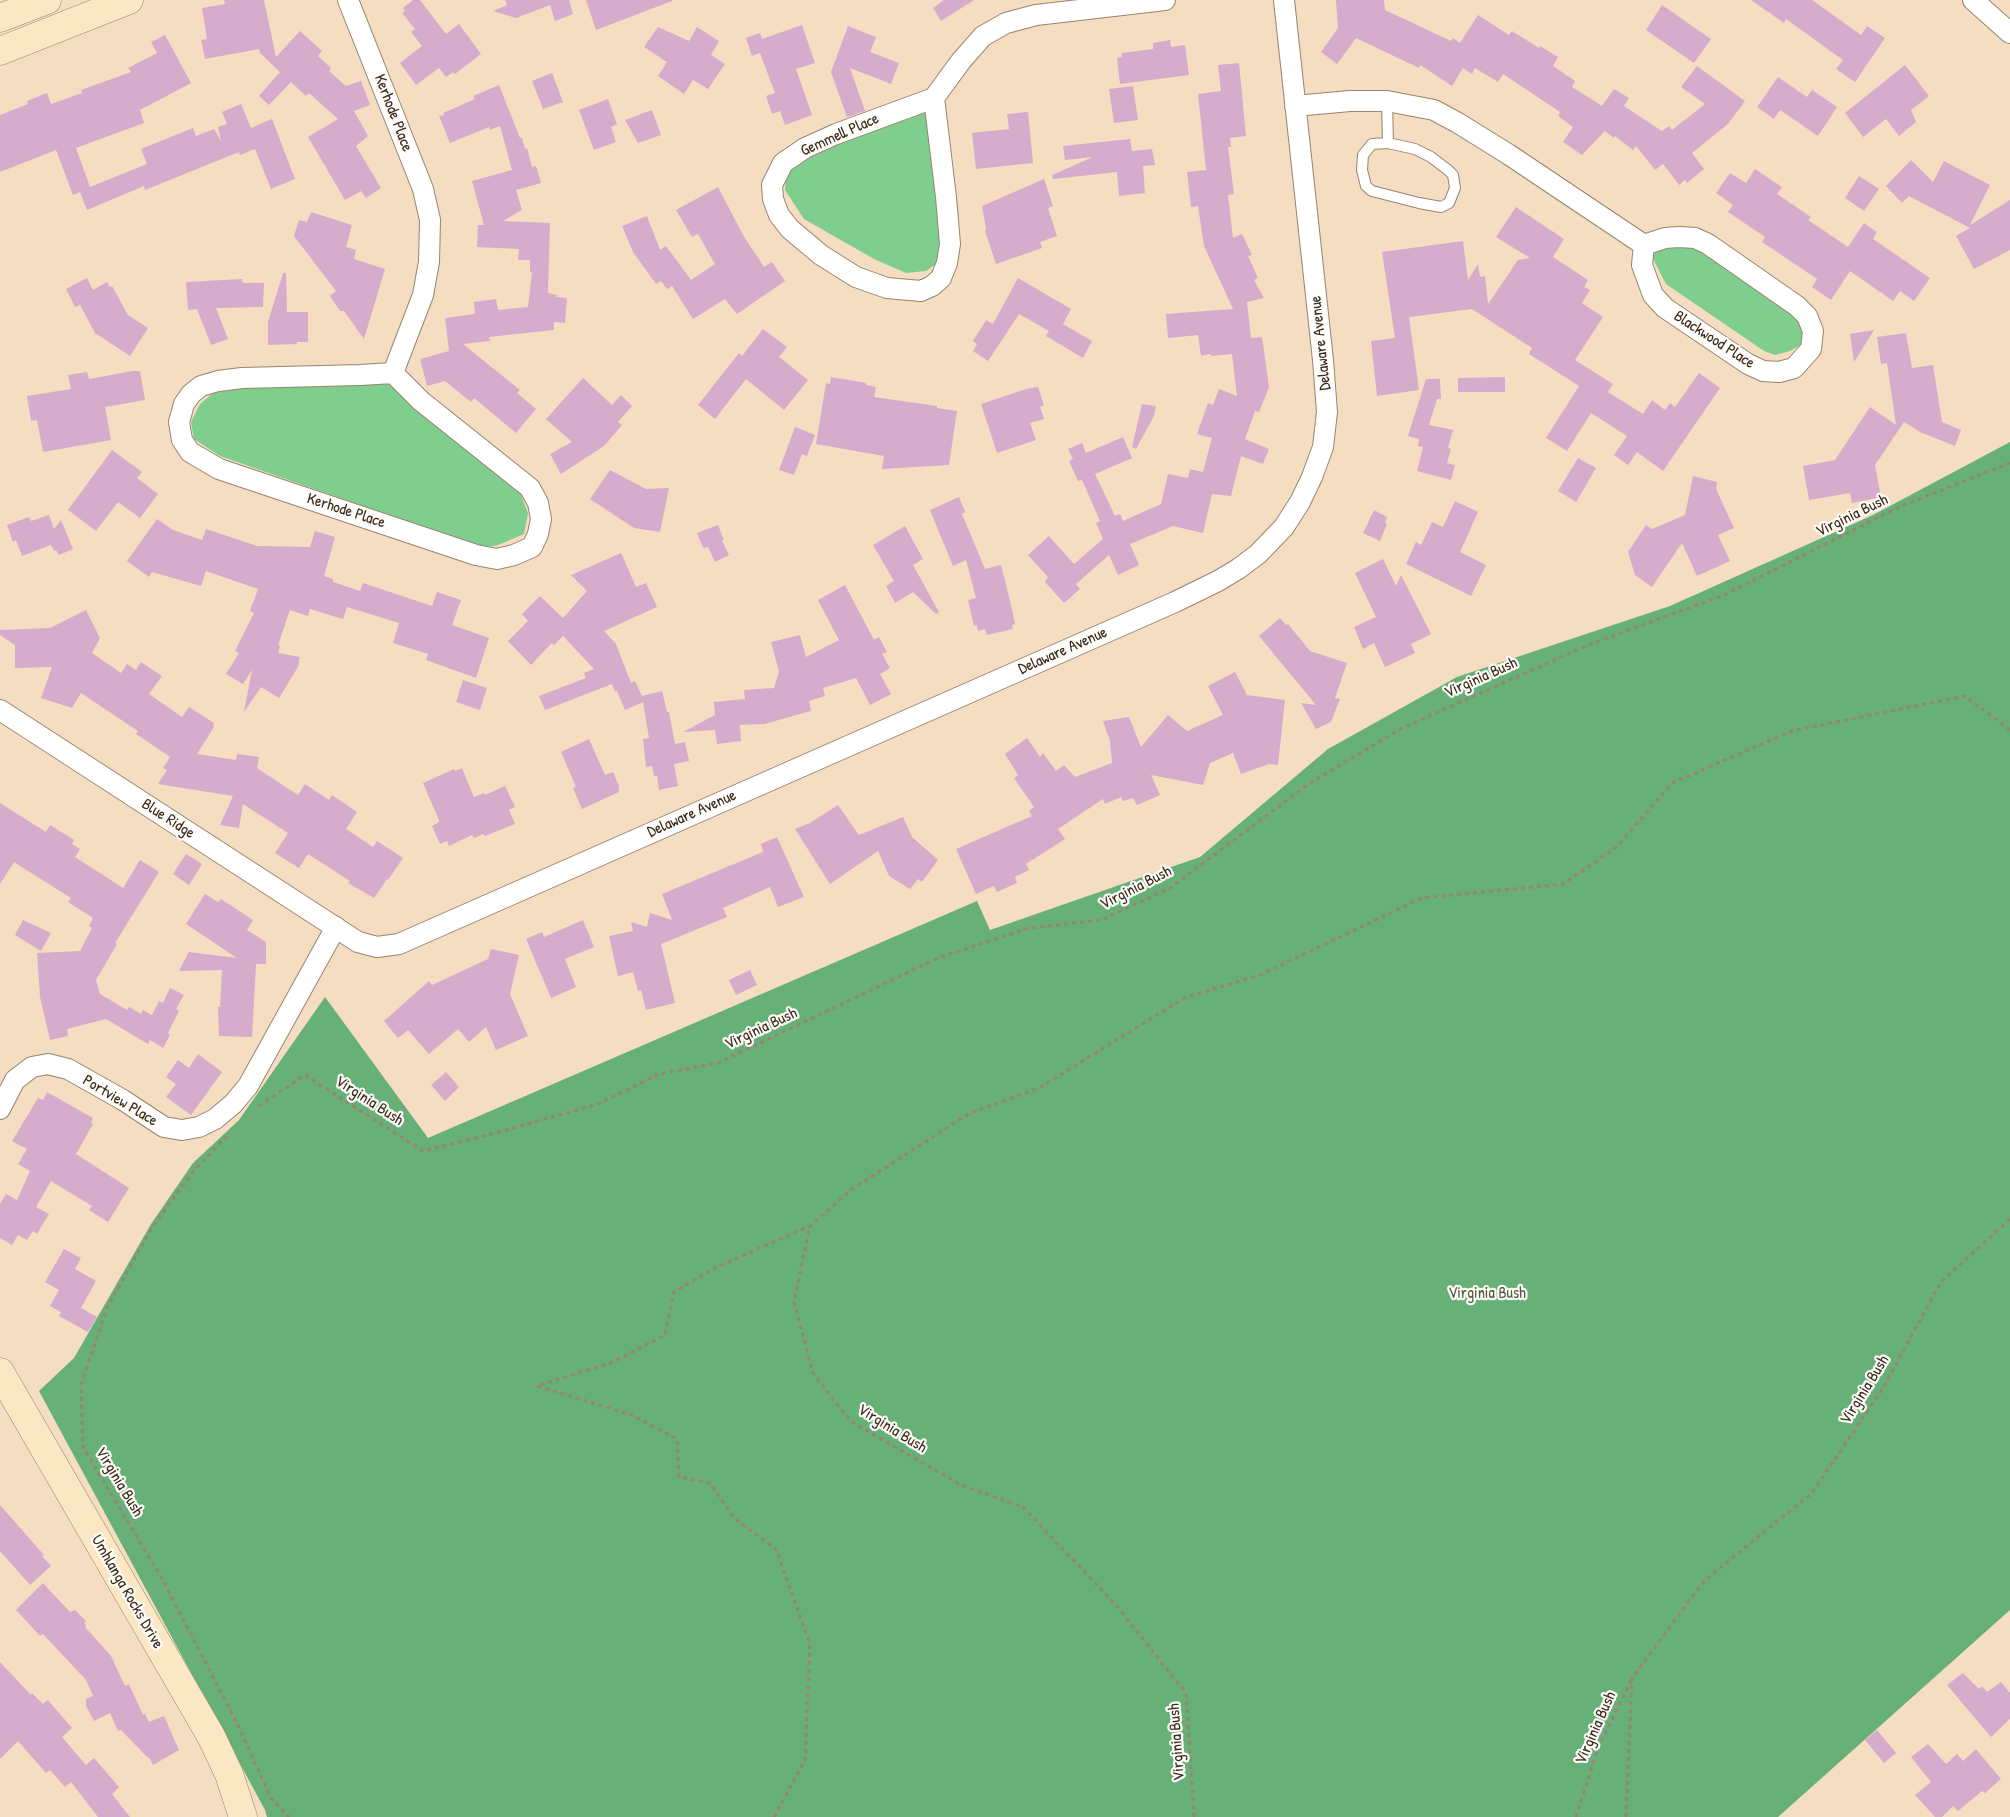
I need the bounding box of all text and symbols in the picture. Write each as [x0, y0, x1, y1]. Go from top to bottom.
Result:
street label: Kerhode Place [369, 72, 417, 154]
street label: Gemmell Place [798, 109, 882, 161]
street label: Delaware Avenue [1306, 295, 1336, 391]
street label: Blackwood Place [1670, 307, 1758, 373]
street label: Kerhode Place [304, 489, 388, 533]
street label: Virginia Bush [1813, 490, 1891, 542]
street label: Delaware Avenue [1016, 623, 1110, 679]
street label: Virginia Bush [1442, 653, 1520, 703]
street label: Delaware Avenue [645, 786, 739, 842]
street label: Blue Ridge [138, 795, 198, 843]
street label: Virginia Bush [1097, 862, 1175, 914]
street label: Virginia Bush [722, 1004, 800, 1054]
street label: Portview Place [79, 1071, 161, 1131]
street label: Virginia Bush [331, 1072, 407, 1130]
park label: Virginia Bush [1448, 1284, 1526, 1304]
street label: Virginia Bush [1836, 1352, 1894, 1428]
street label: Virginia Bush [854, 1400, 930, 1458]
street label: Virginia Bush [91, 1444, 147, 1520]
street label: Umhlanga Rocks Drive [87, 1532, 167, 1652]
street label: Virginia Bush [1571, 1689, 1621, 1767]
street label: Virginia Bush [1165, 1703, 1189, 1781]

